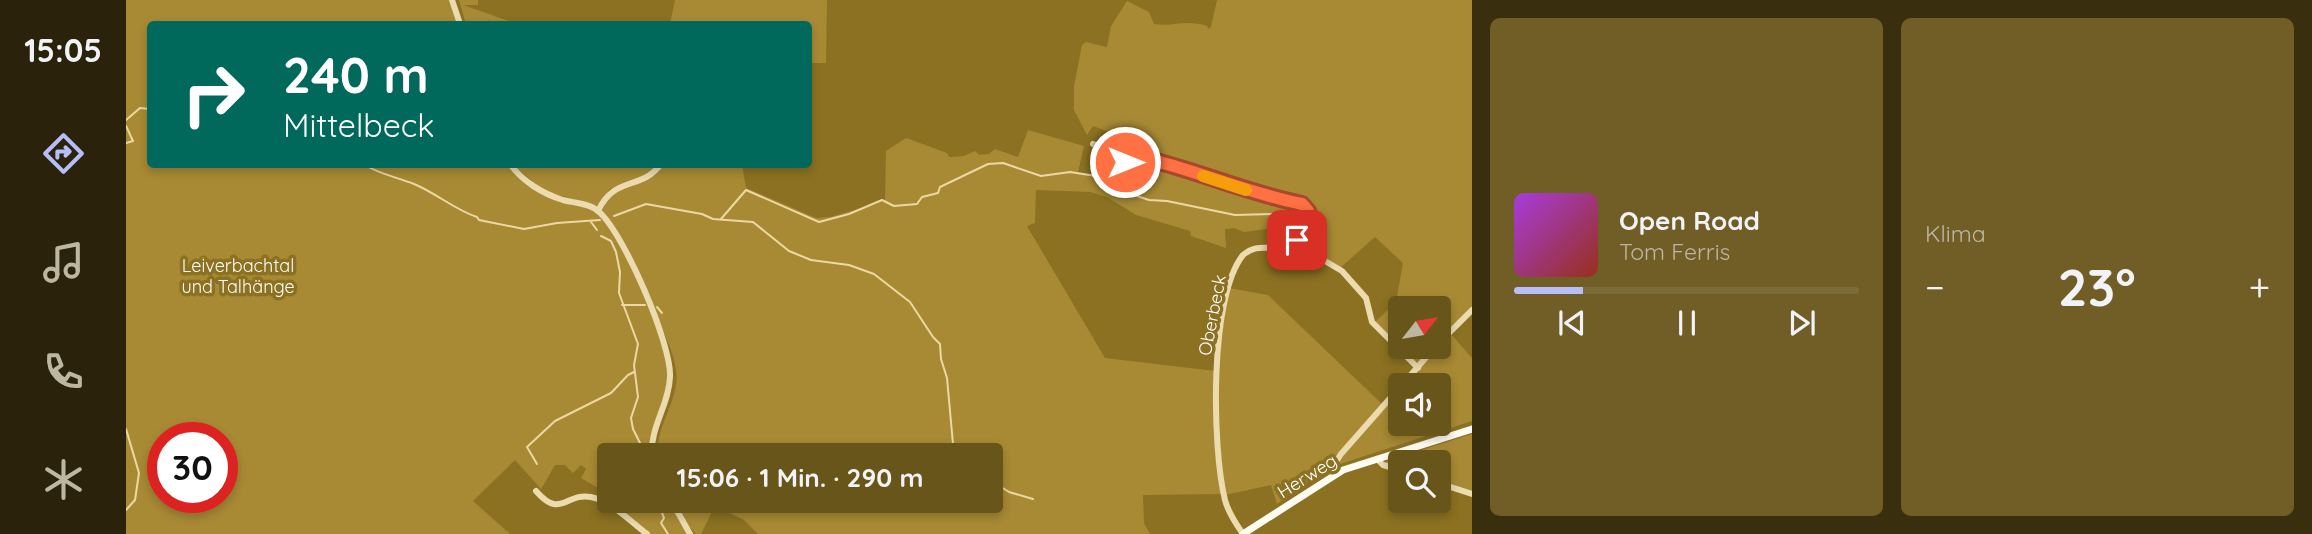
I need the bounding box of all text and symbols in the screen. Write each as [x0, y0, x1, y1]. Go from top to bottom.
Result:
text: 15:05 [24, 30, 102, 70]
text: 240 m [283, 44, 429, 105]
icon: right [168, 49, 259, 140]
text: Mittelbeck [283, 105, 434, 145]
position arrow [1088, 125, 1162, 199]
icon: directions [39, 129, 88, 178]
text: Open Road [1619, 204, 1760, 237]
pin [1267, 210, 1327, 270]
text: Klima [1925, 219, 1986, 248]
icon: arrive [1278, 221, 1316, 259]
text: Tom Ferris [1619, 237, 1730, 266]
icon: music [39, 238, 88, 287]
park label: Leiverbachtal und Talhänge [181, 254, 295, 298]
text: 23° [2058, 254, 2136, 319]
text: − [1925, 263, 1945, 311]
text: + [2249, 263, 2270, 311]
street label: Oberbeck [1193, 273, 1231, 357]
north arrow [1388, 296, 1451, 359]
map controls [1388, 296, 1451, 513]
icon: previous [1553, 304, 1591, 342]
icon: pause [1668, 304, 1706, 342]
icon: next [1783, 304, 1821, 342]
icon: phone [39, 347, 88, 396]
button: sound [1388, 373, 1451, 436]
speed limit sign: 30 [147, 422, 238, 513]
street label: Herweg [1273, 449, 1341, 503]
button: search [1388, 450, 1451, 513]
icon: climate [39, 455, 88, 504]
text: 15:06 · 1 Min. · 290 m [677, 461, 923, 494]

